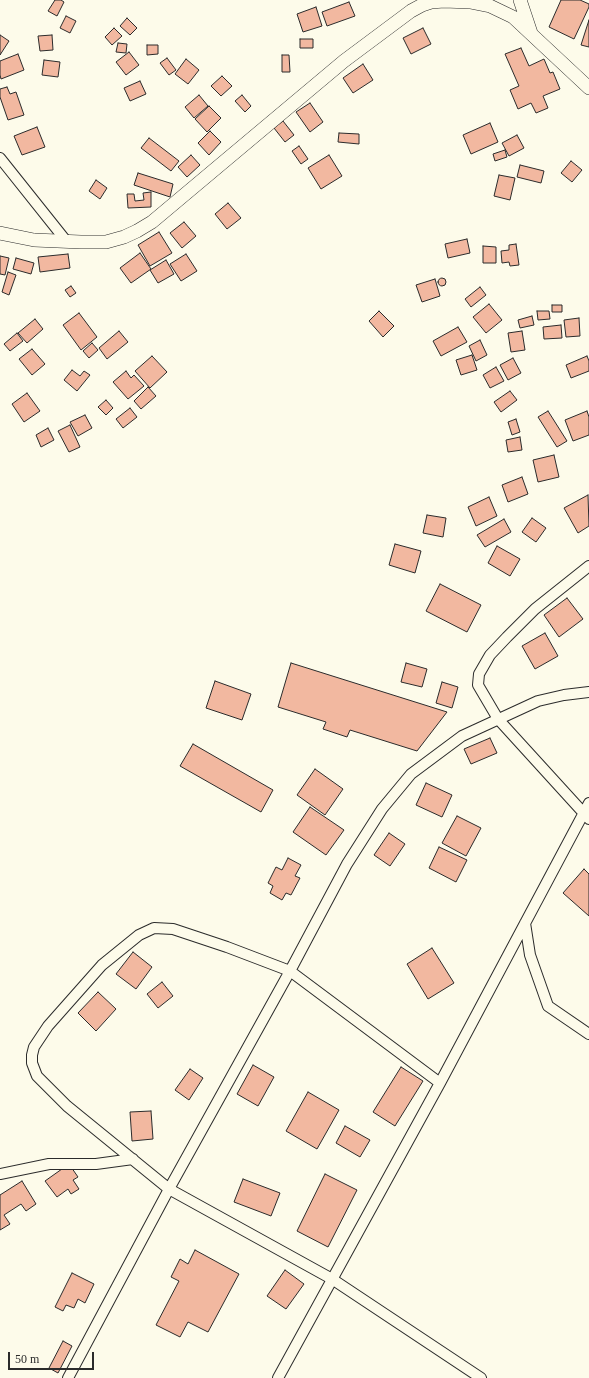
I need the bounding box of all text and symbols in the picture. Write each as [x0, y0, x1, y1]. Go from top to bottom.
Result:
scale bar [10, 1344, 96, 1370]
text: 50 m [15, 1352, 39, 1366]

